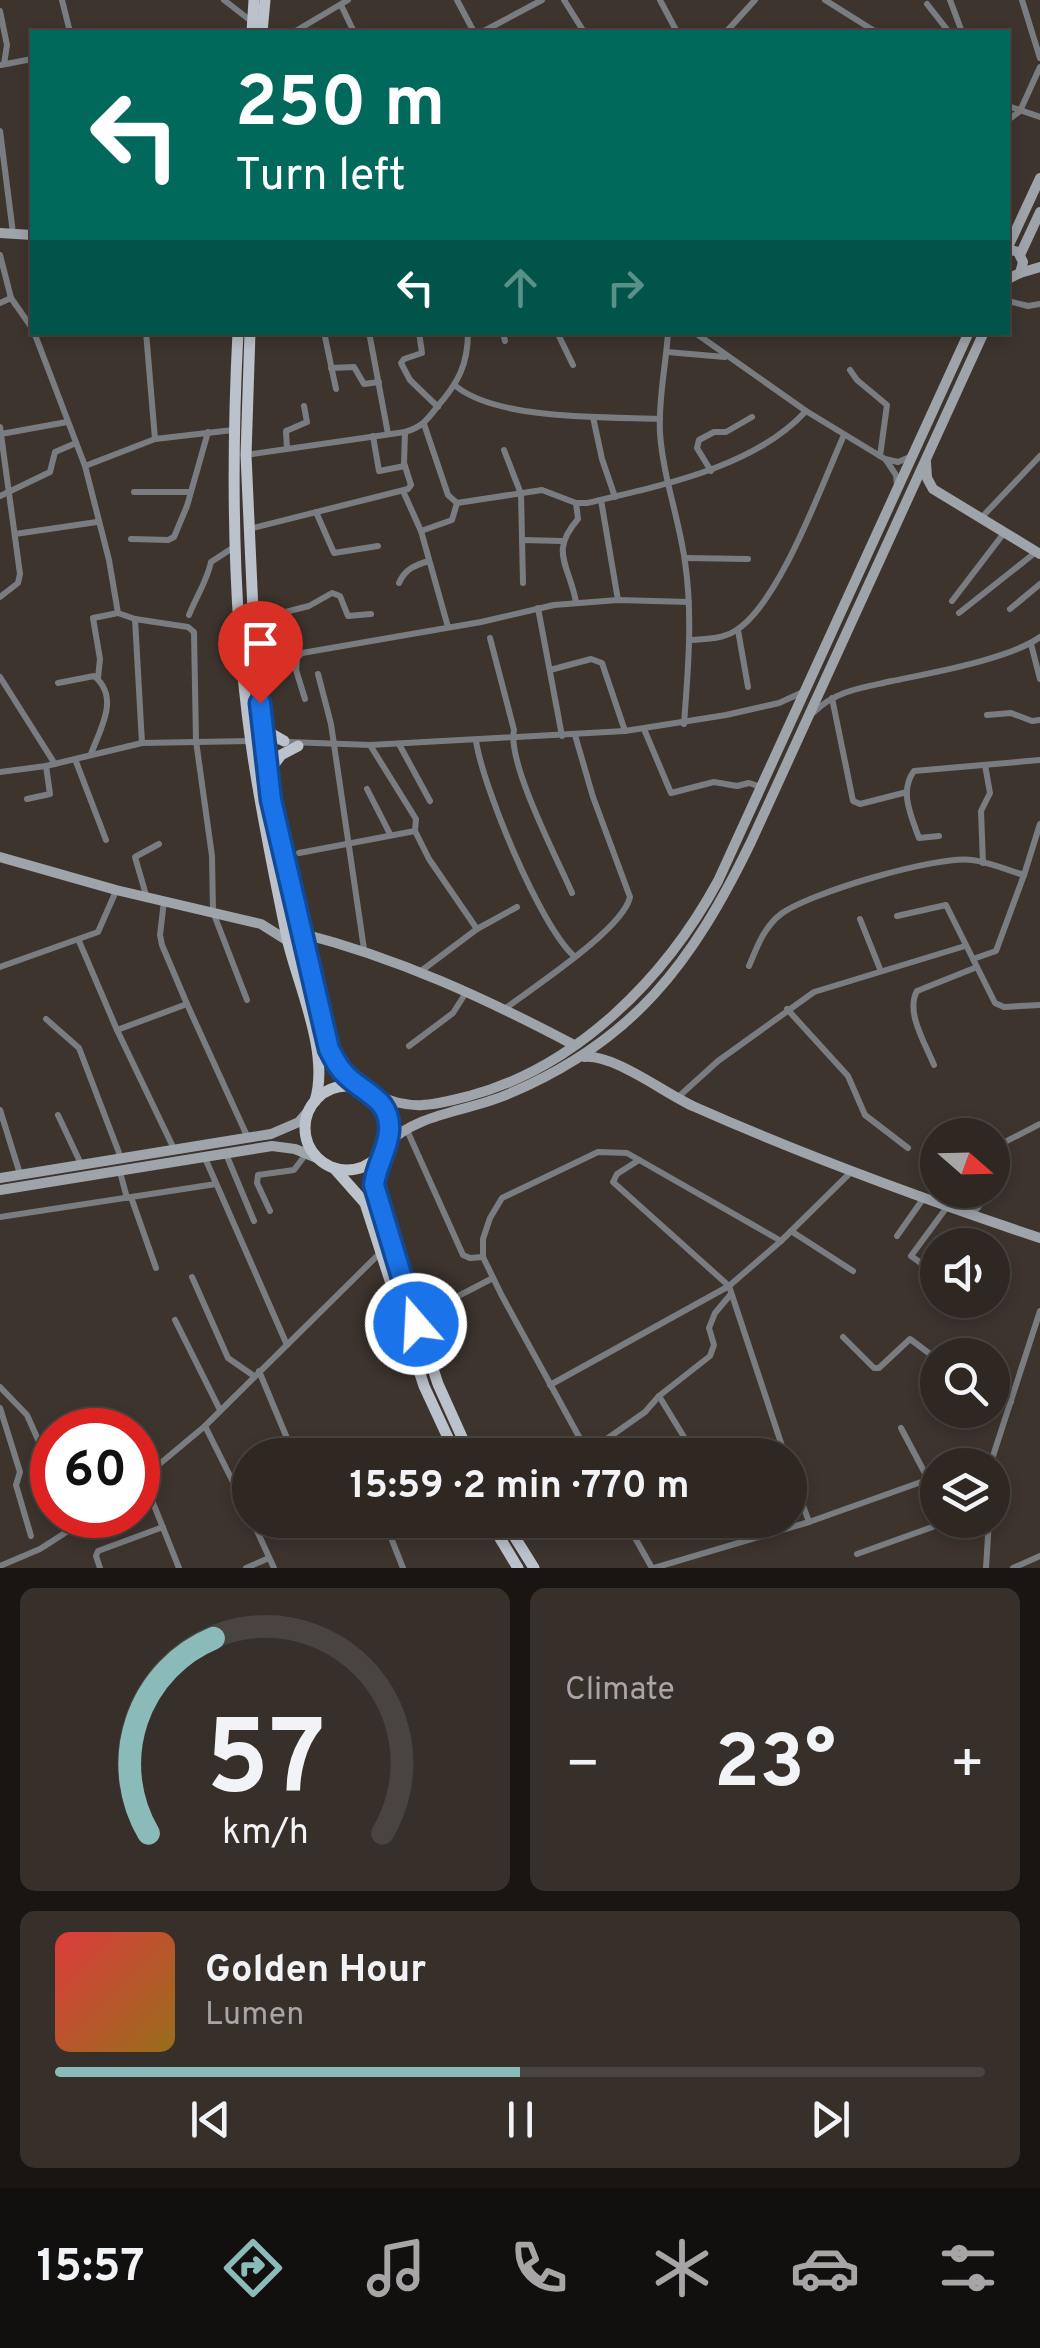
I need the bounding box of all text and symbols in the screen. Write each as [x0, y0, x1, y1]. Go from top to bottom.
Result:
text: 250 m [235, 62, 445, 151]
icon: left [70, 70, 200, 200]
text: Turn left [235, 149, 406, 206]
icon: left [388, 260, 443, 315]
icon: ahead [493, 260, 548, 315]
icon: right [598, 260, 653, 315]
pin [218, 601, 303, 704]
icon: arrive [233, 616, 288, 671]
north arrow [920, 1118, 1010, 1208]
map controls [920, 1118, 1010, 1538]
button: sound [920, 1228, 1010, 1318]
position arrow [364, 1272, 468, 1376]
button: search [920, 1338, 1010, 1428]
speed limit sign: 60 [30, 1408, 160, 1538]
button: layers [920, 1448, 1010, 1538]
text: 15:59 · 2 min · 770 m [349, 1463, 690, 1512]
text: Climate [565, 1671, 675, 1711]
text: 57 [205, 1699, 325, 1831]
text: 23° [714, 1719, 836, 1814]
text: − [565, 1732, 600, 1802]
text: + [950, 1732, 985, 1802]
text: km/h [222, 1811, 308, 1857]
text: Golden Hour [205, 1947, 426, 1996]
text: Lumen [205, 1996, 304, 2036]
icon: previous [183, 2092, 238, 2147]
icon: pause [493, 2092, 548, 2147]
icon: next [803, 2092, 858, 2147]
icon: directions [218, 2233, 288, 2303]
icon: music [361, 2233, 431, 2303]
icon: phone [504, 2233, 574, 2303]
icon: climate [647, 2233, 717, 2303]
icon: car [790, 2233, 860, 2303]
icon: filters [933, 2233, 1003, 2303]
text: 15:57 [37, 2240, 145, 2297]

